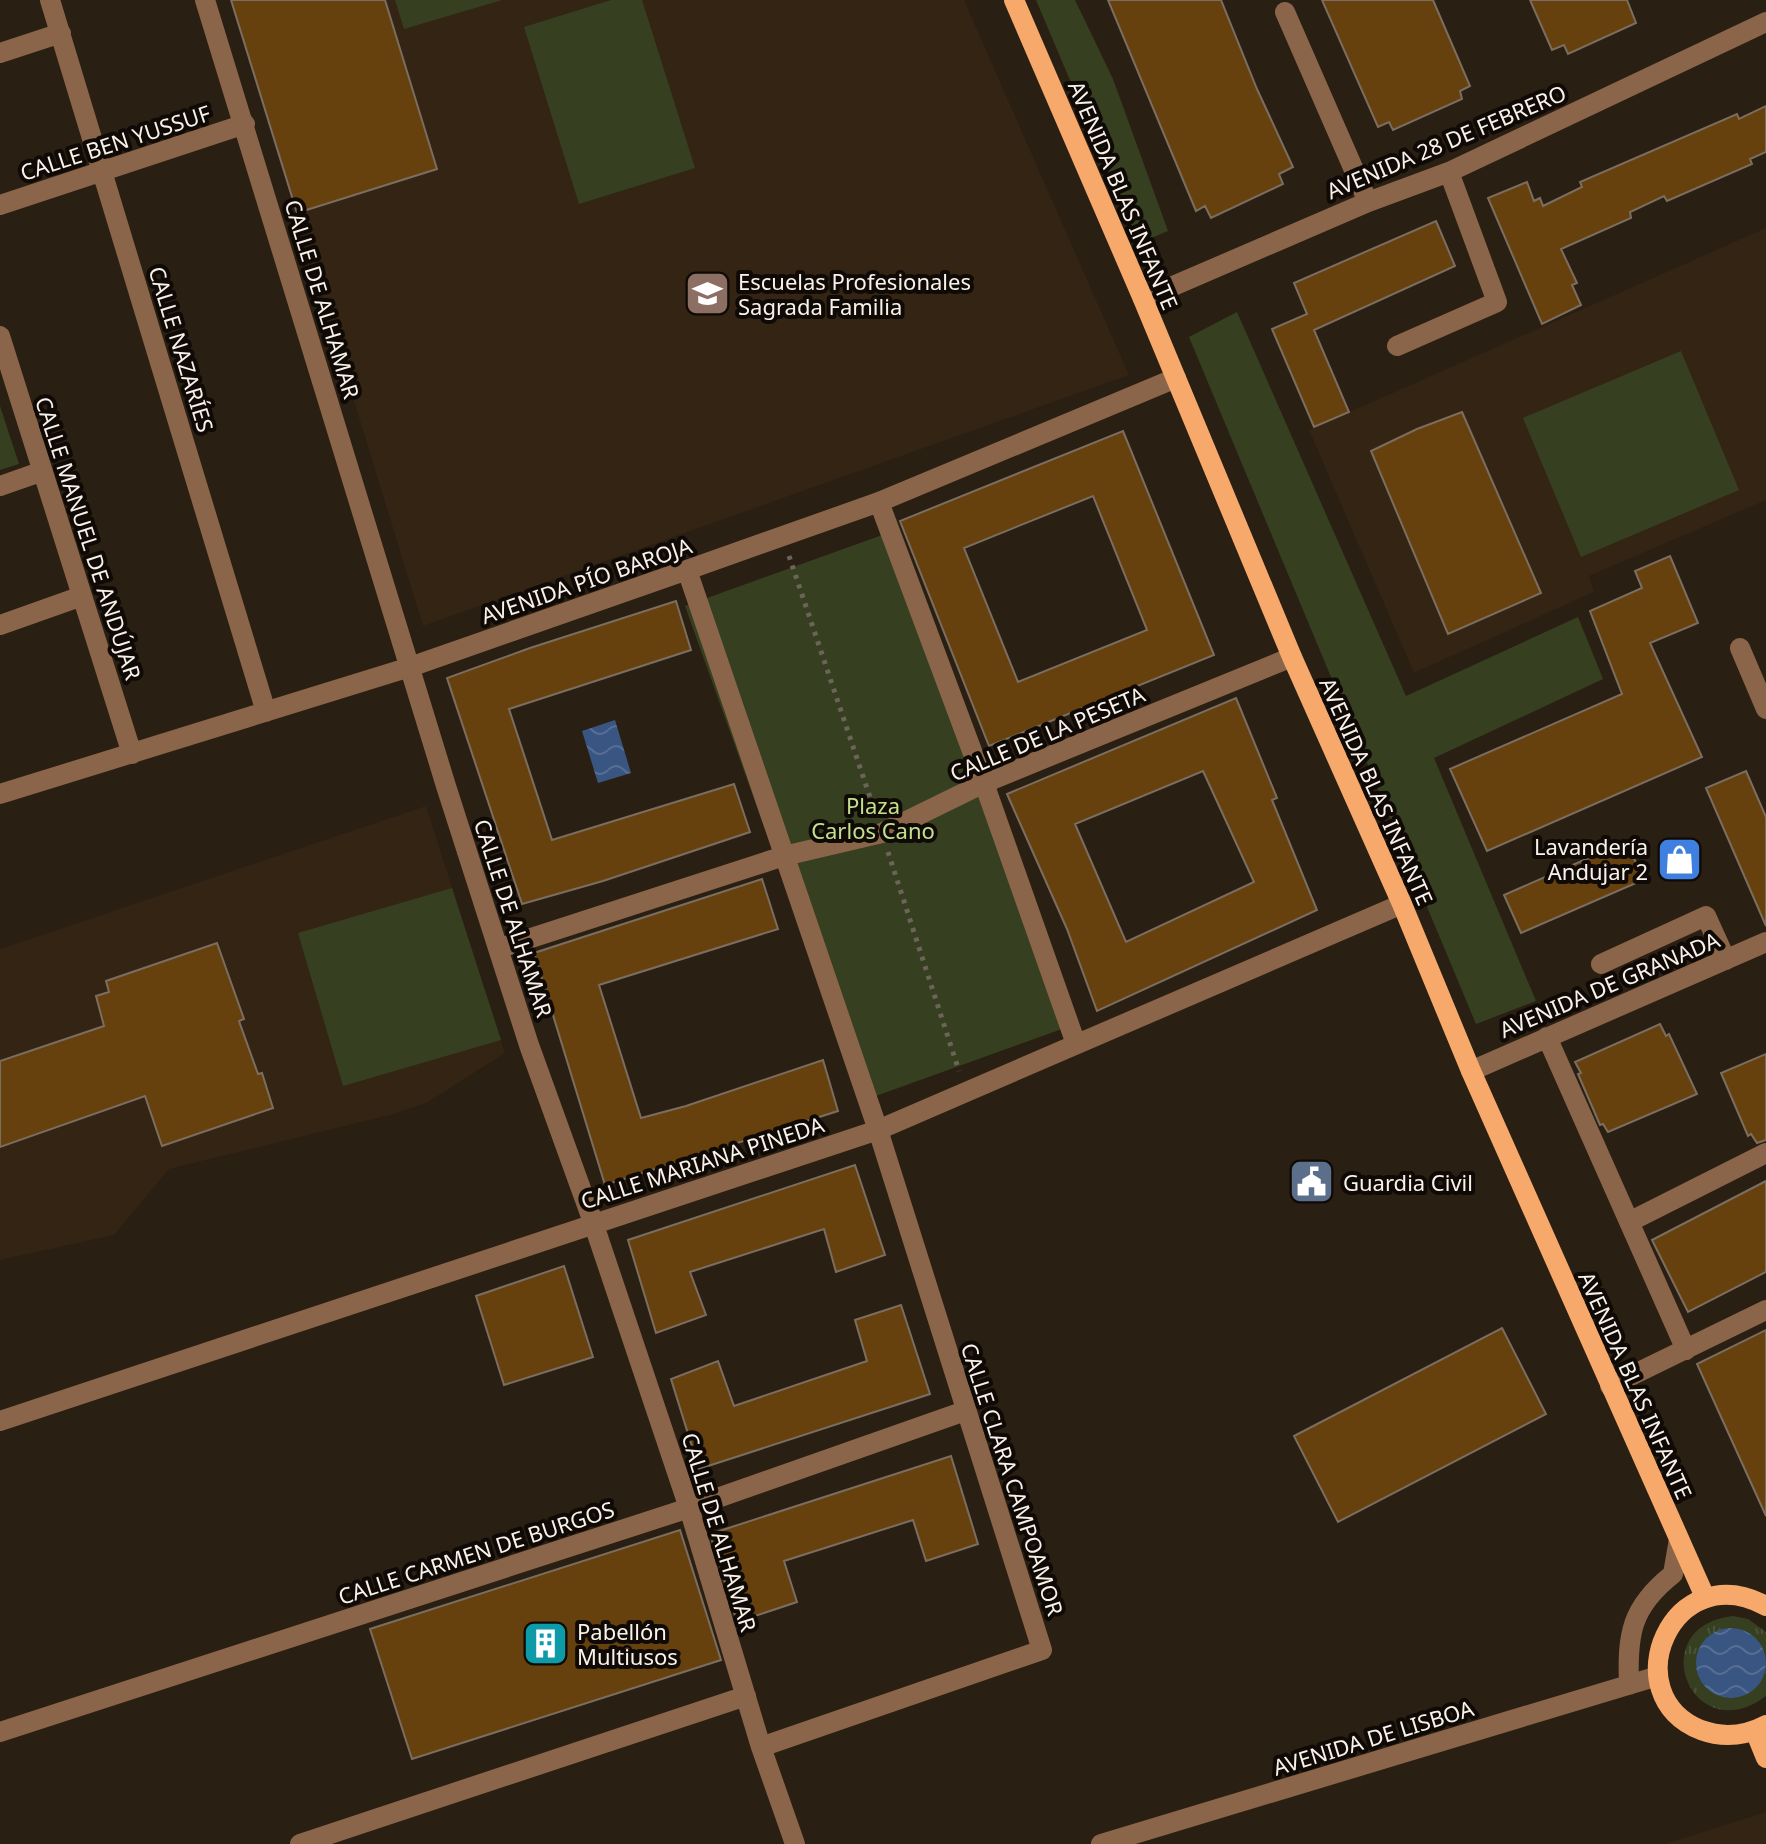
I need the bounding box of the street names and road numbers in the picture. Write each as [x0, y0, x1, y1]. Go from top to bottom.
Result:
street label: AVENIDA BLAS INFANTE [1062, 76, 1186, 314]
street label: AVENIDA 28 DE FEBRERO [1321, 77, 1571, 205]
street label: CALLE BEN YUSSUF [16, 97, 214, 187]
street label: CALLE DE ALHAMAR [278, 196, 368, 402]
street label: CALLE NAZARÍES [143, 262, 221, 436]
street label: CALLE MANUEL DE ANDÚJAR [29, 393, 149, 684]
street label: AVENIDA PÍO BAROJA [477, 530, 696, 630]
street label: AVENIDA BLAS INFANTE [1313, 672, 1441, 910]
street label: CALLE DE LA PESETA [945, 678, 1150, 788]
street label: CALLE DE ALHAMAR [468, 815, 560, 1021]
street label: AVENIDA DE GRANADA [1494, 924, 1725, 1044]
street label: CALLE MARIANA PINEDA [577, 1108, 828, 1216]
street label: AVENIDA BLAS INFANTE [1572, 1266, 1700, 1504]
street label: CALLE CLARA CAMPOAMOR [955, 1339, 1071, 1619]
street label: CALLE DE ALHAMAR [675, 1429, 765, 1635]
street label: CALLE CARMEN DE BURGOS [334, 1493, 618, 1611]
street label: AVENIDA DE LISBOA [1269, 1692, 1478, 1782]

